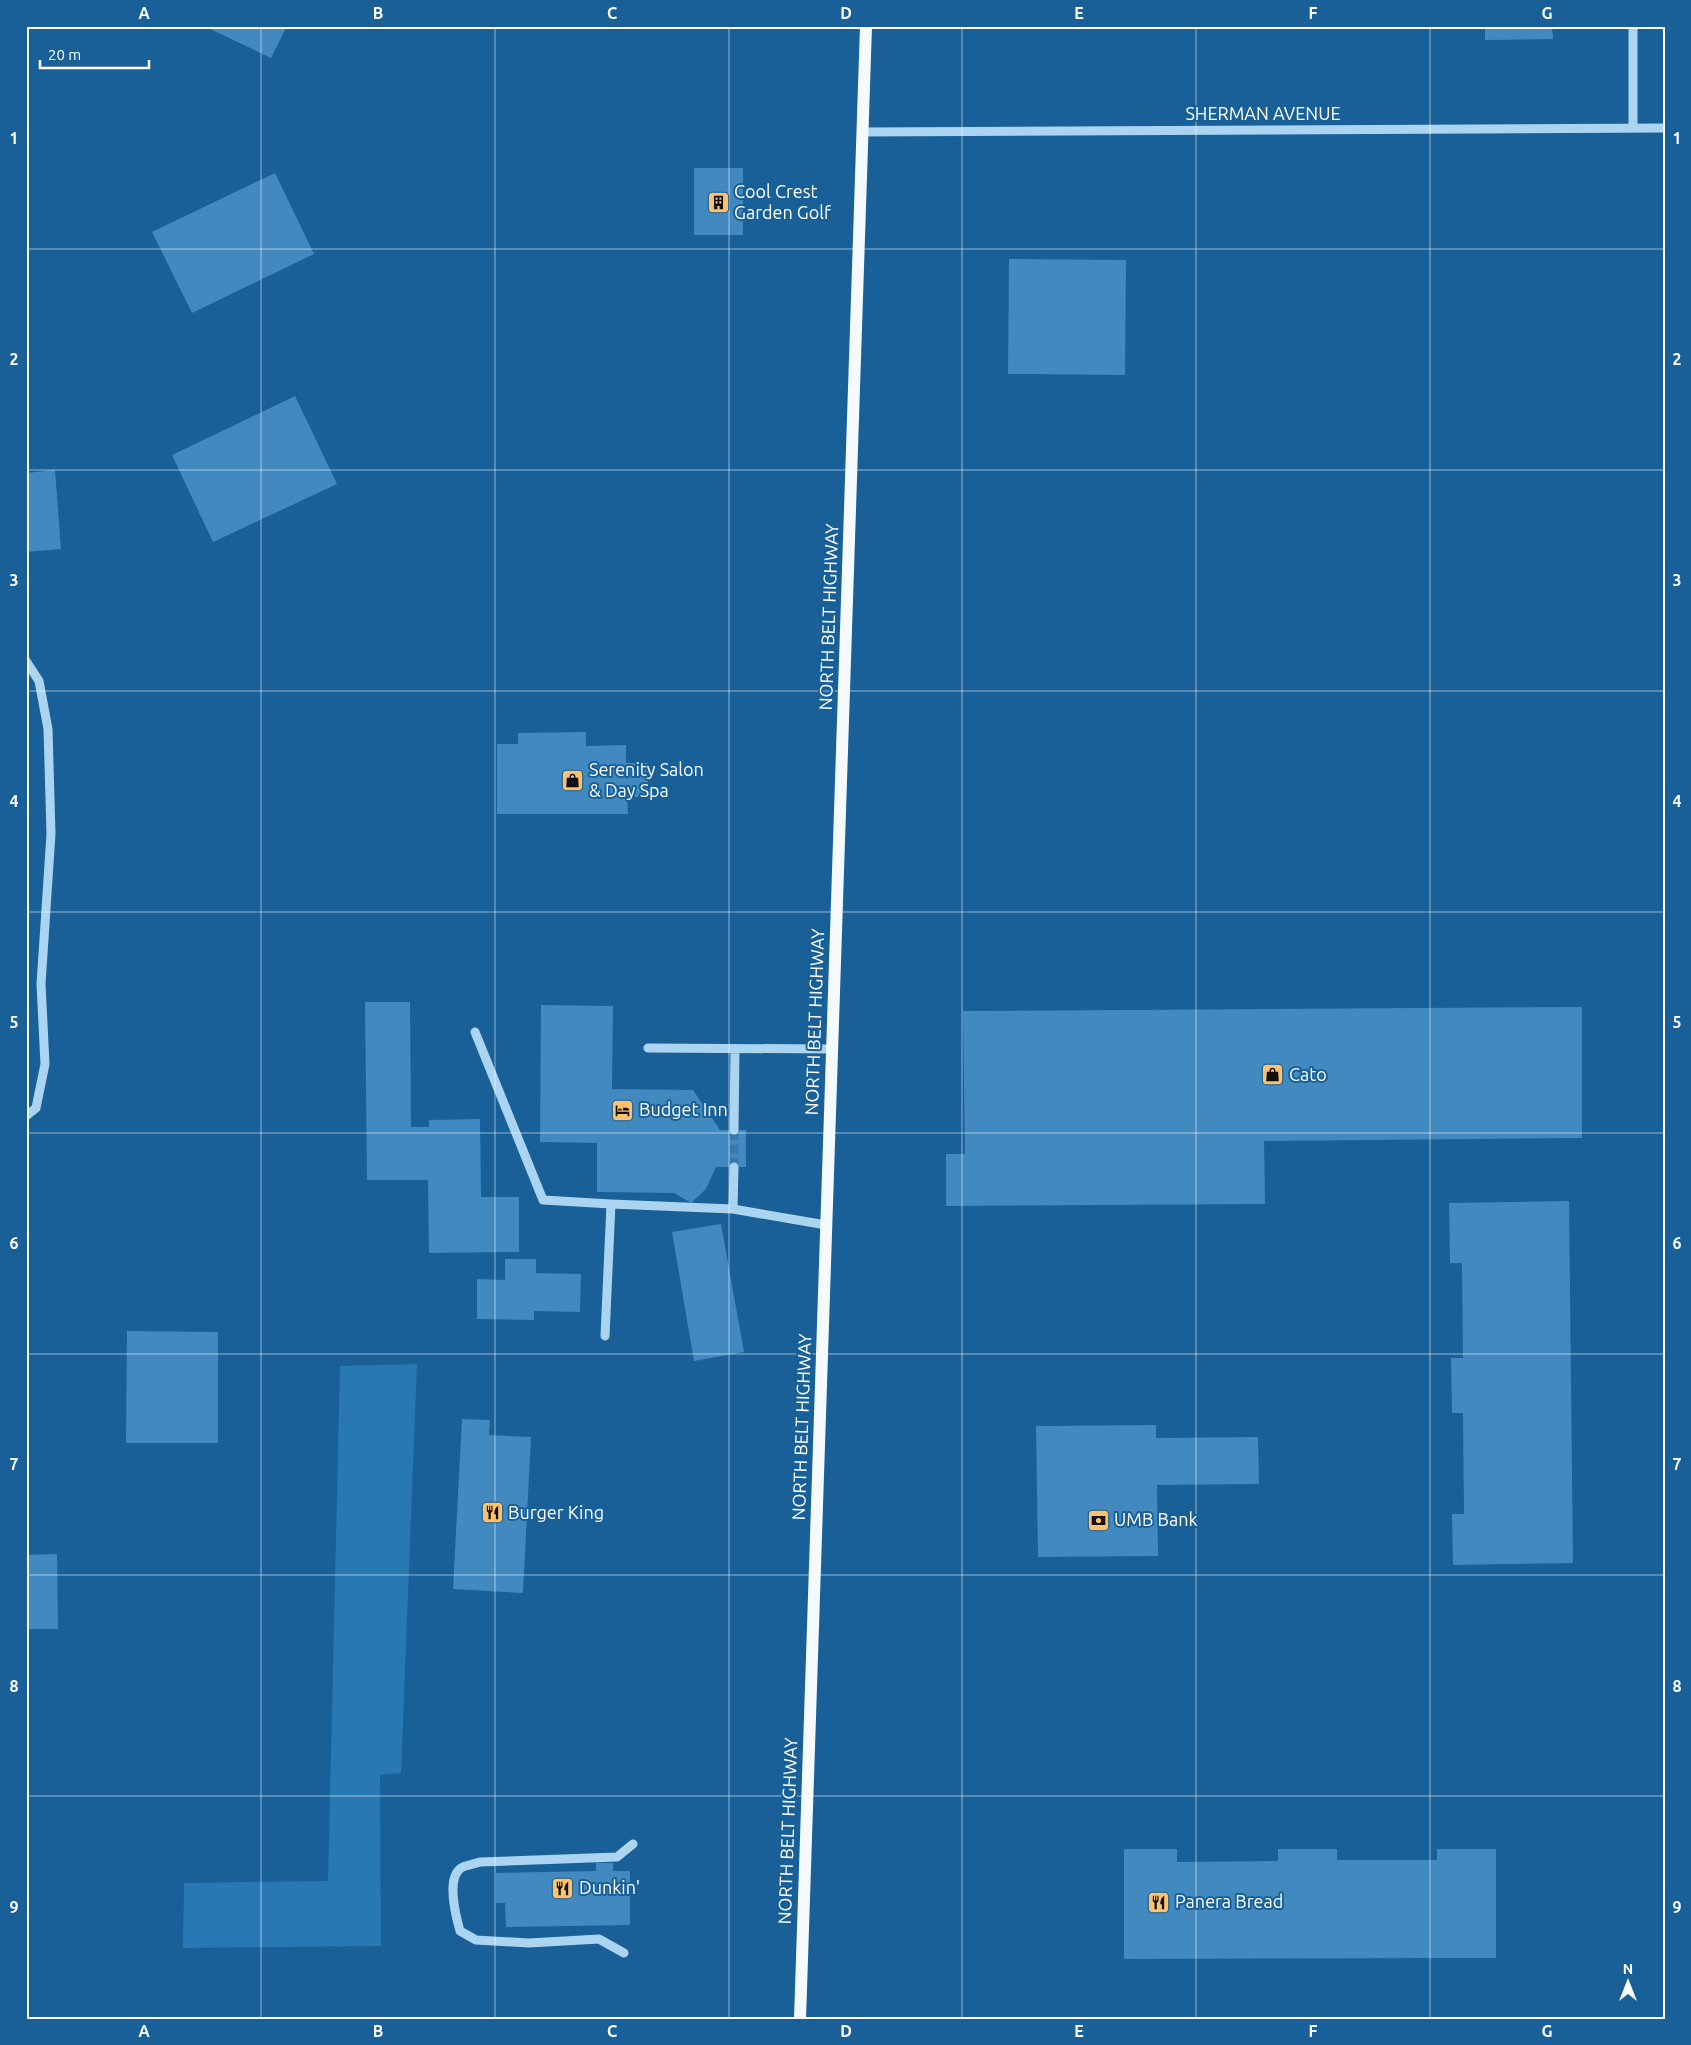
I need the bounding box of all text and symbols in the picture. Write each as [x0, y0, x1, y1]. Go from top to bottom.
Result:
text: A [138, 4, 150, 22]
text: B [373, 4, 383, 22]
text: C [607, 4, 617, 22]
text: D [840, 4, 852, 22]
text: E [1074, 4, 1084, 22]
text: F [1309, 4, 1318, 22]
text: G [1541, 4, 1553, 22]
scale bar [40, 38, 149, 70]
text: 20 m [48, 46, 81, 63]
street label: SHERMAN AVENUE [1185, 103, 1341, 123]
text: 1 [9, 129, 19, 147]
text: 1 [1672, 129, 1682, 147]
place label: Cool Crest Garden Golf [734, 181, 831, 222]
building icon: Cool Crest Garden Golf [706, 190, 730, 214]
text: 2 [9, 350, 19, 368]
text: 2 [1672, 350, 1682, 368]
street label: NORTH BELT HIGHWAY [815, 523, 841, 711]
text: 3 [9, 571, 19, 589]
text: 3 [1672, 571, 1682, 589]
place label: Serenity Salon & Day Spa [589, 759, 704, 800]
shop icon: Serenity Salon & Day Spa [561, 768, 585, 792]
text: 4 [9, 792, 19, 810]
text: 4 [1672, 792, 1682, 810]
street label: NORTH BELT HIGHWAY [801, 928, 827, 1116]
text: 5 [9, 1013, 19, 1031]
text: 5 [1672, 1013, 1682, 1031]
shop icon: Cato [1261, 1063, 1285, 1087]
place label: Cato [1289, 1064, 1327, 1084]
hotel icon: Budget Inn [611, 1098, 635, 1122]
place label: Budget Inn [639, 1099, 728, 1119]
text: 6 [9, 1234, 19, 1252]
text: 6 [1672, 1234, 1682, 1252]
street label: NORTH BELT HIGHWAY [788, 1333, 814, 1521]
text: 7 [9, 1455, 19, 1473]
text: 7 [1672, 1455, 1682, 1473]
restaurant icon: Burger King [480, 1501, 504, 1525]
place label: Burger King [508, 1502, 604, 1522]
bank icon: UMB Bank [1086, 1508, 1110, 1532]
place label: UMB Bank [1114, 1509, 1198, 1529]
text: 8 [9, 1677, 19, 1695]
text: 8 [1672, 1677, 1682, 1695]
street label: NORTH BELT HIGHWAY [774, 1737, 800, 1925]
restaurant icon: Dunkin' [551, 1876, 575, 1900]
place label: Dunkin' [579, 1877, 640, 1897]
restaurant icon: Panera Bread [1147, 1890, 1171, 1914]
place label: Panera Bread [1175, 1891, 1283, 1911]
text: 9 [9, 1898, 19, 1916]
text: 9 [1672, 1898, 1682, 1916]
north arrow [1604, 1958, 1654, 2008]
text: N [1623, 1961, 1633, 1977]
text: A [138, 2022, 150, 2040]
text: B [373, 2022, 383, 2040]
text: C [607, 2022, 617, 2040]
text: D [840, 2022, 852, 2040]
text: E [1074, 2022, 1084, 2040]
text: F [1309, 2022, 1318, 2040]
text: G [1541, 2022, 1553, 2040]

